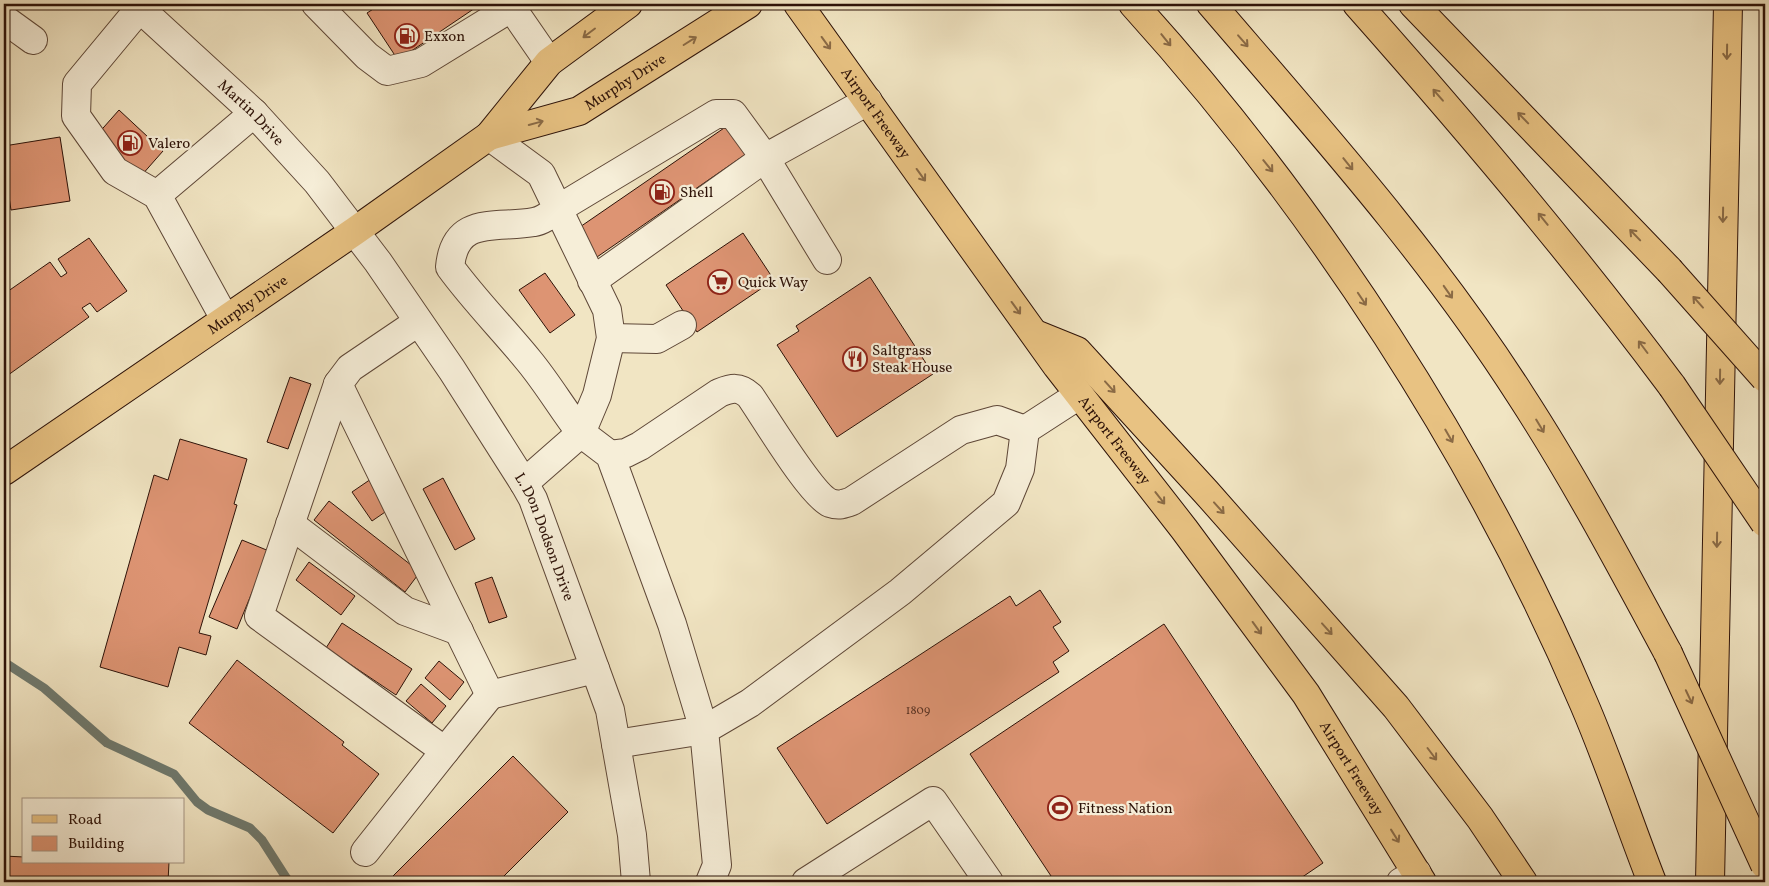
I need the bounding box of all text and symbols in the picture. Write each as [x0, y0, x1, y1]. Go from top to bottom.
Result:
fuel station icon: Exxon [394, 23, 420, 49]
place label: Exxon [424, 27, 465, 48]
one-way arrow [582, 28, 596, 38]
one-way arrow [1160, 33, 1171, 46]
one-way arrow [1237, 34, 1248, 47]
one-way arrow [683, 35, 697, 45]
one-way arrow [821, 36, 831, 50]
one-way arrow [1722, 44, 1732, 60]
street label: Murphy Drive [581, 49, 671, 117]
street label: Airport Freeway [835, 64, 915, 164]
street label: Martin Drive [212, 76, 288, 151]
one-way arrow [1432, 88, 1443, 101]
one-way arrow [1517, 111, 1529, 124]
one-way arrow [528, 118, 544, 128]
fuel station icon: Valero [117, 130, 143, 156]
place label: Valero [148, 134, 190, 155]
one-way arrow [1343, 158, 1354, 171]
one-way arrow [1263, 159, 1274, 172]
one-way arrow [916, 168, 926, 182]
fuel station icon: Shell [649, 179, 675, 205]
place label: Shell [680, 183, 713, 204]
one-way arrow [1718, 206, 1728, 223]
one-way arrow [1537, 212, 1548, 225]
one-way arrow [1629, 229, 1642, 241]
supermarket icon: Quick Way [707, 269, 733, 295]
street label: Murphy Drive [204, 271, 293, 341]
place label: Quick Way [738, 273, 808, 294]
one-way arrow [1443, 285, 1454, 298]
one-way arrow [1357, 292, 1367, 306]
one-way arrow [1692, 296, 1704, 309]
one-way arrow [1011, 300, 1021, 314]
one-way arrow [1638, 340, 1648, 354]
place label: Saltgrass Steak House [872, 341, 952, 379]
restaurant icon: Saltgrass Steak House [842, 346, 868, 372]
one-way arrow [1715, 369, 1725, 385]
one-way arrow [1104, 381, 1116, 394]
street label: Airport Freeway [1072, 392, 1155, 490]
one-way arrow [1535, 419, 1545, 433]
one-way arrow [1444, 429, 1454, 443]
street label: L. Don Dodson Drive [508, 469, 578, 604]
one-way arrow [1155, 491, 1165, 505]
one-way arrow [1214, 501, 1225, 514]
one-way arrow [1712, 532, 1722, 548]
one-way arrow [1252, 621, 1263, 634]
one-way arrow [1321, 623, 1333, 636]
one-way arrow [1685, 689, 1694, 704]
house number: 1809 [906, 703, 930, 719]
street label: Airport Freeway [1313, 718, 1388, 820]
one-way arrow [1426, 747, 1437, 760]
sports icon: Fitness Nation [1047, 795, 1073, 821]
legend [22, 798, 185, 864]
place label: Fitness Nation [1078, 799, 1173, 820]
text: Road [68, 810, 102, 831]
one-way arrow [1390, 829, 1400, 843]
text: Building [68, 834, 125, 855]

